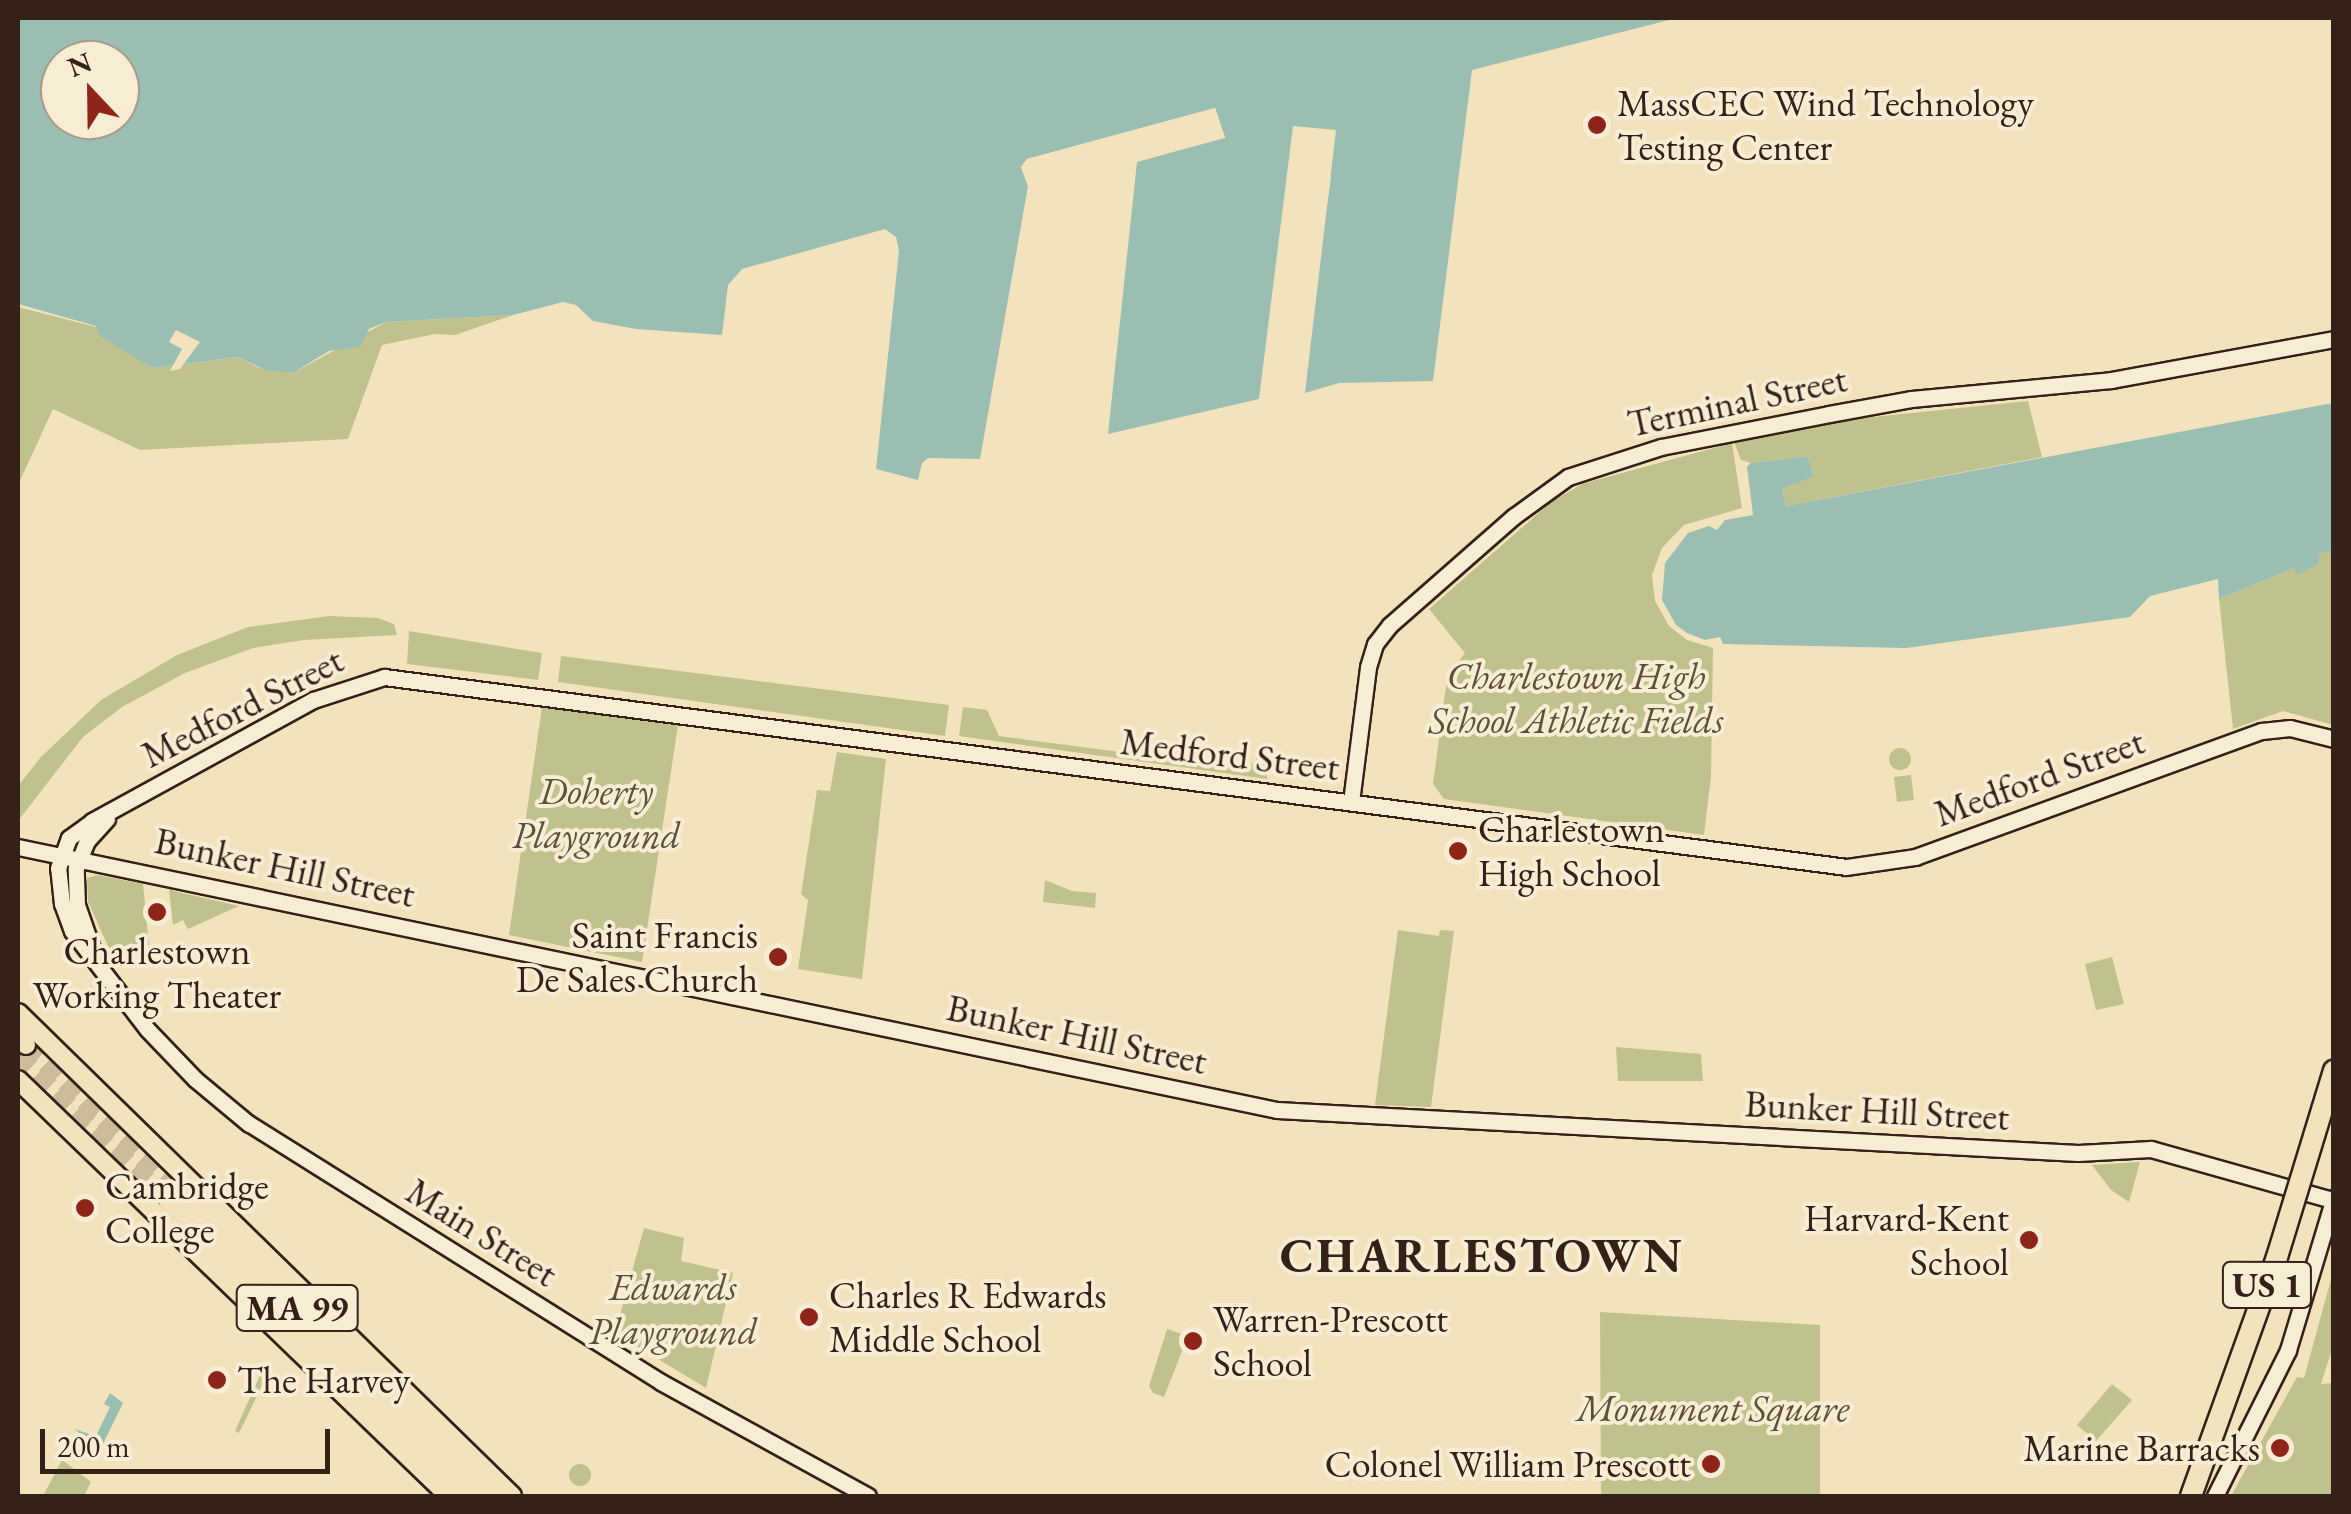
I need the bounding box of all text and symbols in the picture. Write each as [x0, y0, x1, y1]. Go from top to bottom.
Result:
north arrow [40, 40, 140, 140]
text: N [62, 43, 97, 85]
place label: MassCEC Wind Technology Testing Center [1617, 80, 2034, 170]
marker: MassCEC Wind Technology Testing Center [1586, 114, 1608, 136]
street label: Terminal Street [1623, 355, 1851, 447]
street label: Medford Street [134, 637, 350, 777]
park label: Charlestown High School Athletic Fields [1429, 653, 1723, 742]
street label: Medford Street [1118, 718, 1342, 790]
street label: Medford Street [1928, 718, 2150, 836]
park label: Doherty Playground [512, 768, 680, 858]
place label: Charlestown High School [1478, 806, 1665, 896]
street label: Bunker Hill Street [151, 817, 419, 917]
marker: Charlestown High School [1447, 840, 1469, 862]
marker: Charlestown Working Theater [146, 901, 168, 923]
place label: Saint Francis De Sales Church [516, 912, 758, 1002]
place label: Charlestown Working Theater [33, 928, 281, 1018]
marker: Saint Francis De Sales Church [767, 946, 789, 968]
street label: Bunker Hill Street [943, 984, 1211, 1084]
street label: Bunker Hill Street [1744, 1080, 2010, 1140]
place label: Cambridge College [105, 1163, 269, 1252]
street label: Main Street [398, 1168, 566, 1296]
place label: Harvard-Kent School [1804, 1195, 2009, 1284]
marker: Cambridge College [74, 1197, 96, 1219]
district label: CHARLESTOWN [1280, 1227, 1684, 1285]
marker: Harvard-Kent School [2018, 1229, 2040, 1251]
road number: US 1 [2220, 1255, 2314, 1315]
park label: Edwards Playground [589, 1264, 757, 1354]
place label: Charles R Edwards Middle School [829, 1272, 1106, 1362]
road number: MA 99 [234, 1278, 360, 1338]
place label: Warren-Prescott School [1213, 1296, 1448, 1386]
marker: Charles R Edwards Middle School [798, 1306, 820, 1328]
marker: Warren-Prescott School [1182, 1330, 1204, 1352]
place label: The Harvey [237, 1357, 410, 1403]
marker: The Harvey [206, 1369, 228, 1391]
park label: Monument Square [1577, 1385, 1849, 1431]
scale bar [45, 1409, 335, 1471]
place label: Marine Barracks [2023, 1425, 2260, 1471]
text: 200 m [57, 1427, 130, 1466]
marker: Marine Barracks [2269, 1437, 2291, 1459]
place label: Colonel William Prescott [1325, 1441, 1691, 1487]
marker: Colonel William Prescott [1700, 1453, 1722, 1475]

